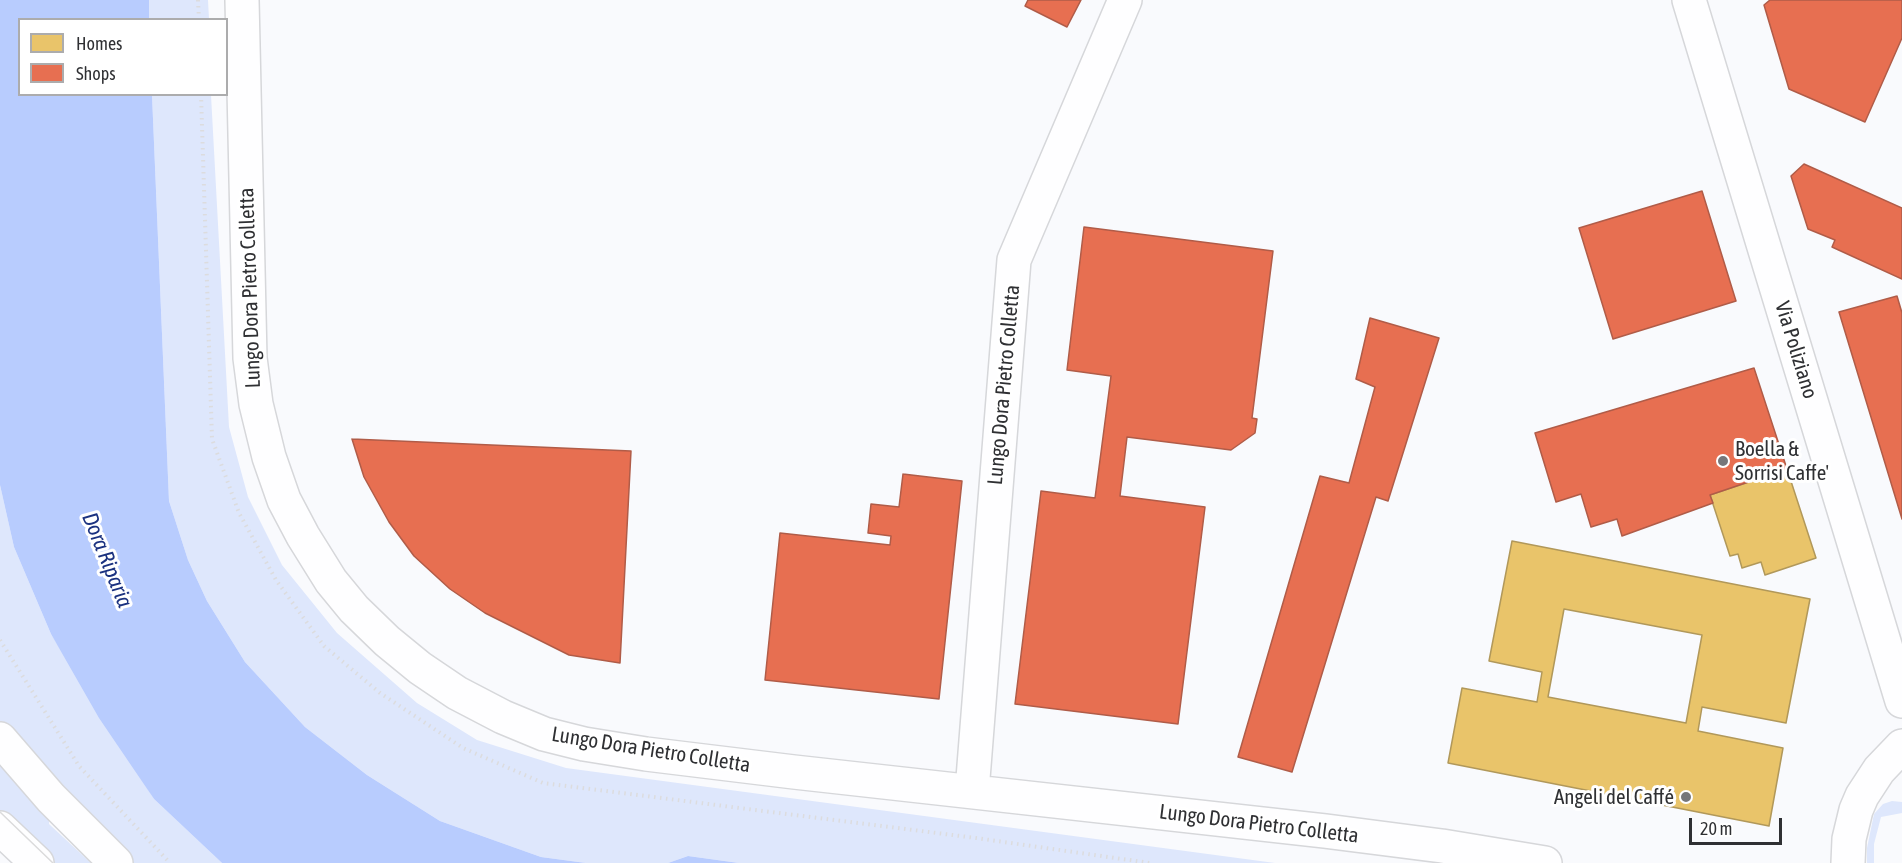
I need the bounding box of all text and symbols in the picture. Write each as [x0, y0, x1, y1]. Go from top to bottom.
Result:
legend [18, 18, 228, 96]
text: Homes [76, 33, 122, 54]
text: Shops [76, 63, 116, 84]
street label: Lungo Dora Pietro Colletta [234, 187, 266, 389]
street label: Lungo Dora Pietro Colletta [983, 284, 1025, 486]
street label: Via Poliziano [1769, 298, 1823, 402]
place label: Boella & Sorrisi Caffe' [1735, 436, 1829, 486]
marker: Boella & Sorrisi Caffe' [1716, 454, 1730, 468]
water label: Dora Riparia [76, 509, 138, 611]
street label: Lungo Dora Pietro Colletta [550, 722, 752, 778]
place label: Angeli del Caffé [1554, 784, 1674, 810]
marker: Angeli del Caffé [1679, 790, 1693, 804]
street label: Lungo Dora Pietro Colletta [1158, 799, 1360, 849]
scale bar [1692, 806, 1785, 844]
text: 20 m [1700, 818, 1732, 839]

